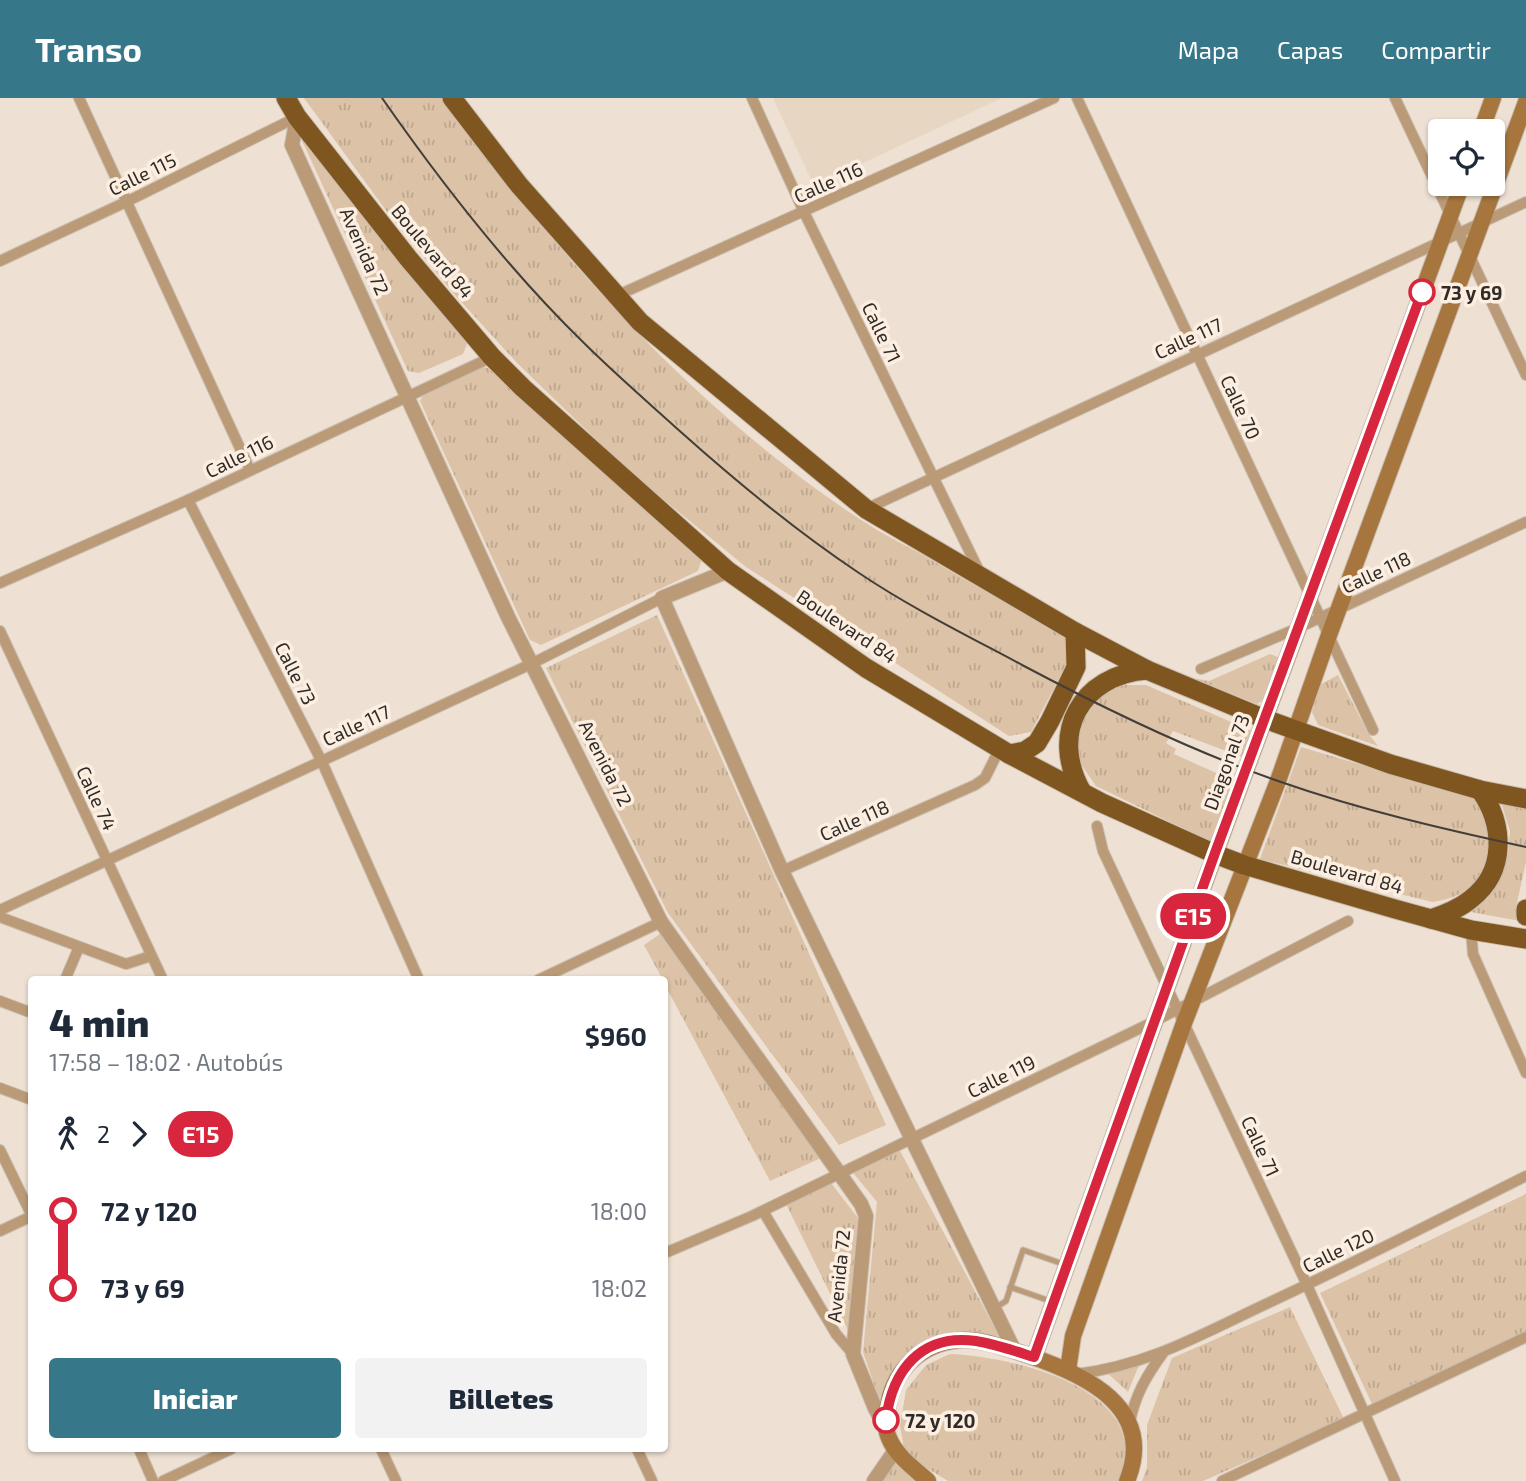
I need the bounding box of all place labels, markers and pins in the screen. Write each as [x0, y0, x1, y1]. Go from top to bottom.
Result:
marker: 73 y 69 [1409, 279, 1435, 305]
place label: 73 y 69 [1441, 281, 1502, 305]
marker: 72 y 120 [873, 1407, 899, 1433]
place label: 72 y 120 [905, 1409, 975, 1433]

